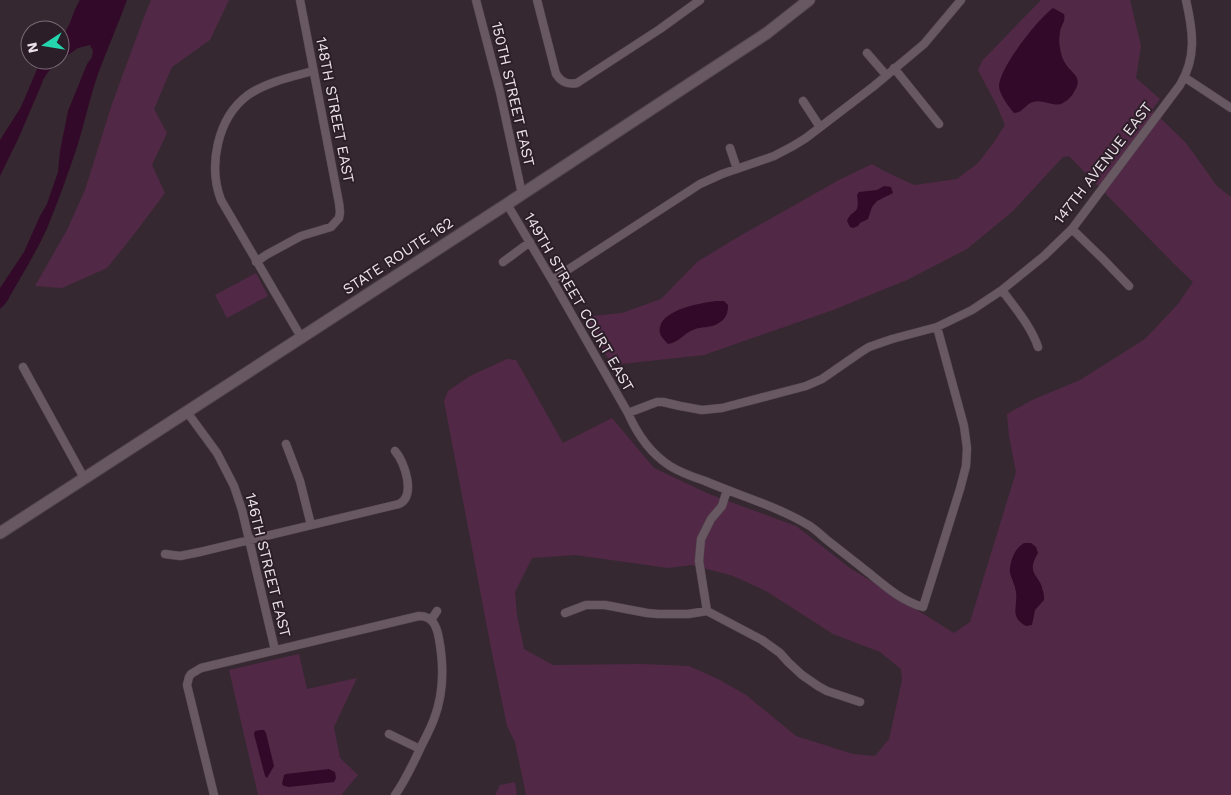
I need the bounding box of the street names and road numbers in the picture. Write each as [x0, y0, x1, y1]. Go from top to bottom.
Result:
street label: 150TH STREET EAST [488, 20, 538, 168]
street label: 148TH STREET EAST [312, 36, 358, 184]
street label: 147TH AVENUE EAST [1050, 99, 1156, 227]
street label: 149TH STREET COURT EAST [520, 209, 638, 395]
street label: STATE ROUTE 162 [339, 214, 457, 298]
street label: 146TH STREET EAST [241, 491, 295, 639]

